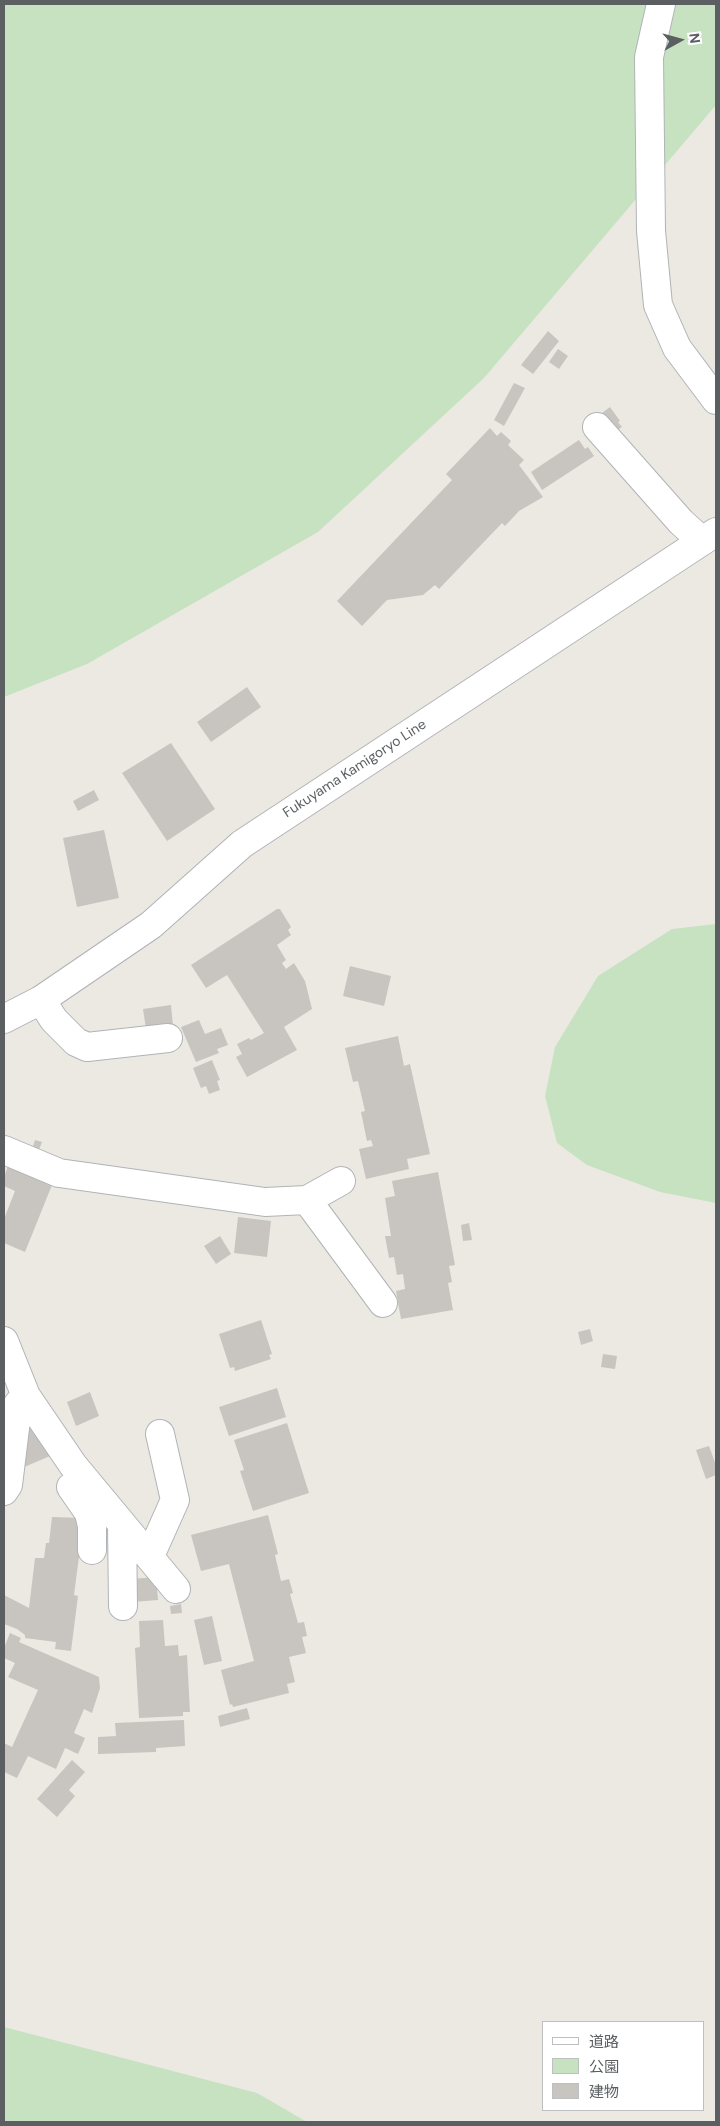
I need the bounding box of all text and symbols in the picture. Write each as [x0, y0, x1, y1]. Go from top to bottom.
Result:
north arrow [655, 15, 705, 65]
text: N [685, 32, 704, 44]
street label: Fukuyama Kamigoryo Line [280, 716, 430, 822]
legend [542, 2021, 705, 2111]
text: 道路 [589, 2032, 619, 2052]
text: 公園 [589, 2057, 619, 2077]
text: 建物 [589, 2082, 619, 2102]

